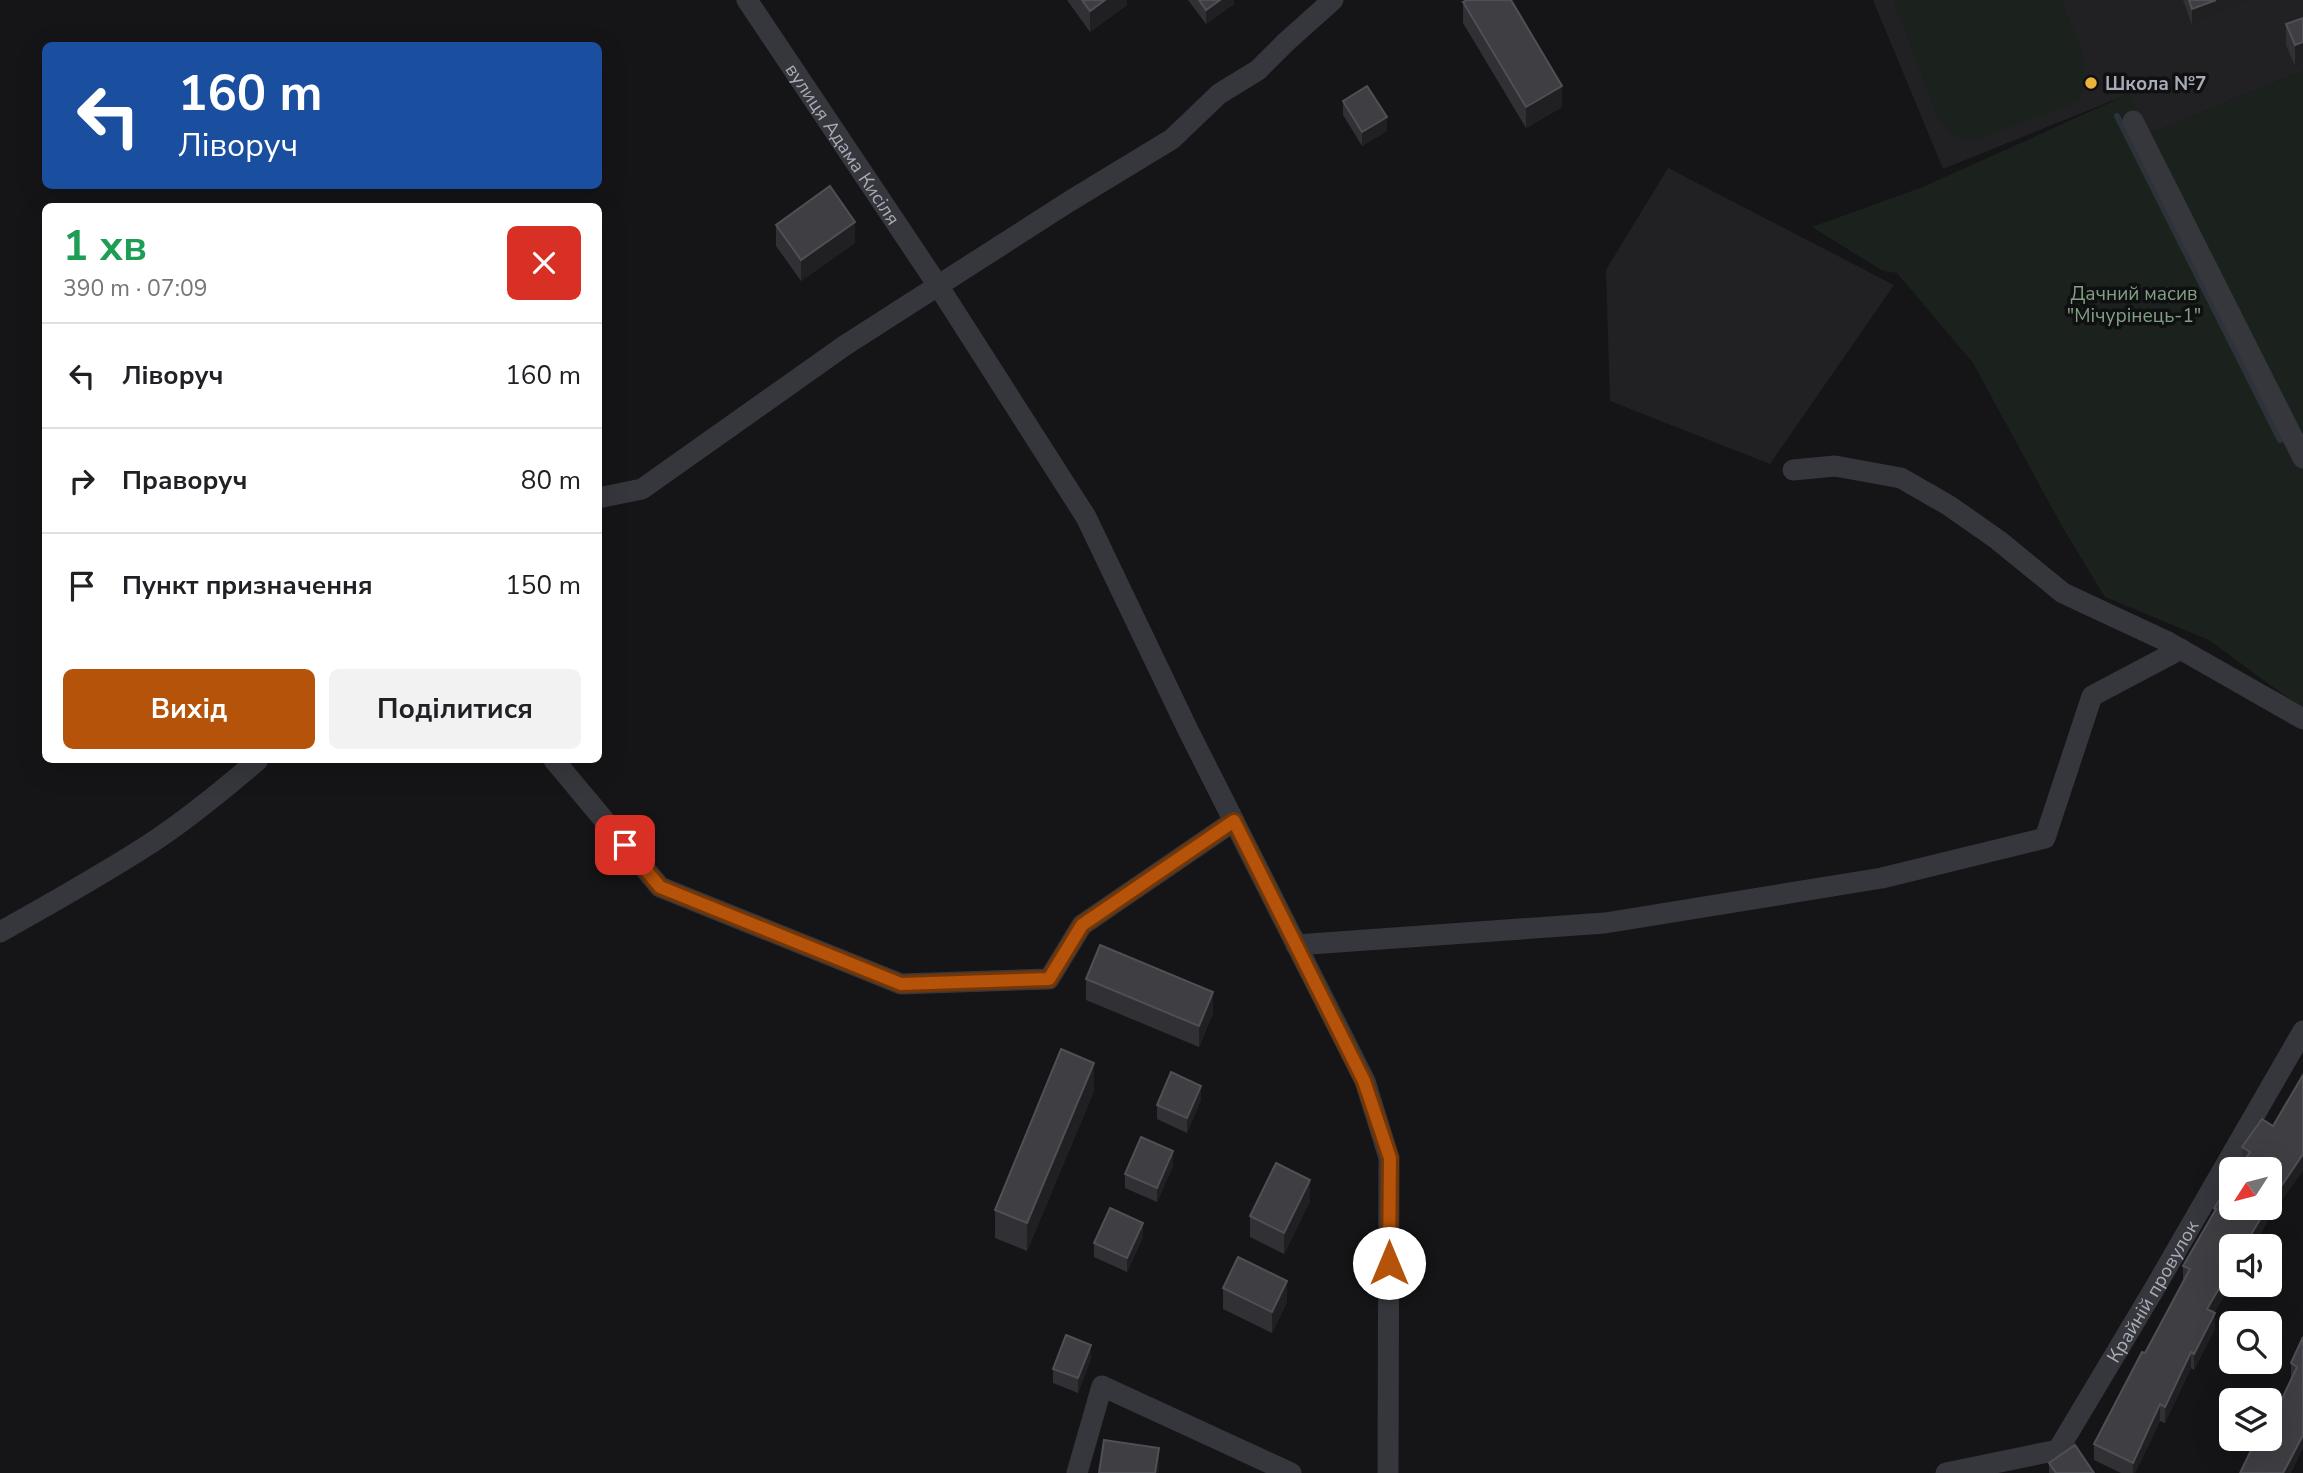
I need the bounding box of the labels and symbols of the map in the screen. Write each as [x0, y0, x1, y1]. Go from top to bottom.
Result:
street label: вулиця Адама Кисіля [779, 58, 906, 230]
place label: Школа №7 [2105, 71, 2206, 97]
marker: Школа №7 [2083, 75, 2099, 91]
park label: Дачний масив "Мічурінець-1" [2067, 281, 2201, 329]
pin [595, 815, 655, 875]
north arrow [2219, 1157, 2282, 1220]
street label: Крайній провулок [2101, 1216, 2205, 1368]
position arrow [1352, 1226, 1426, 1300]

